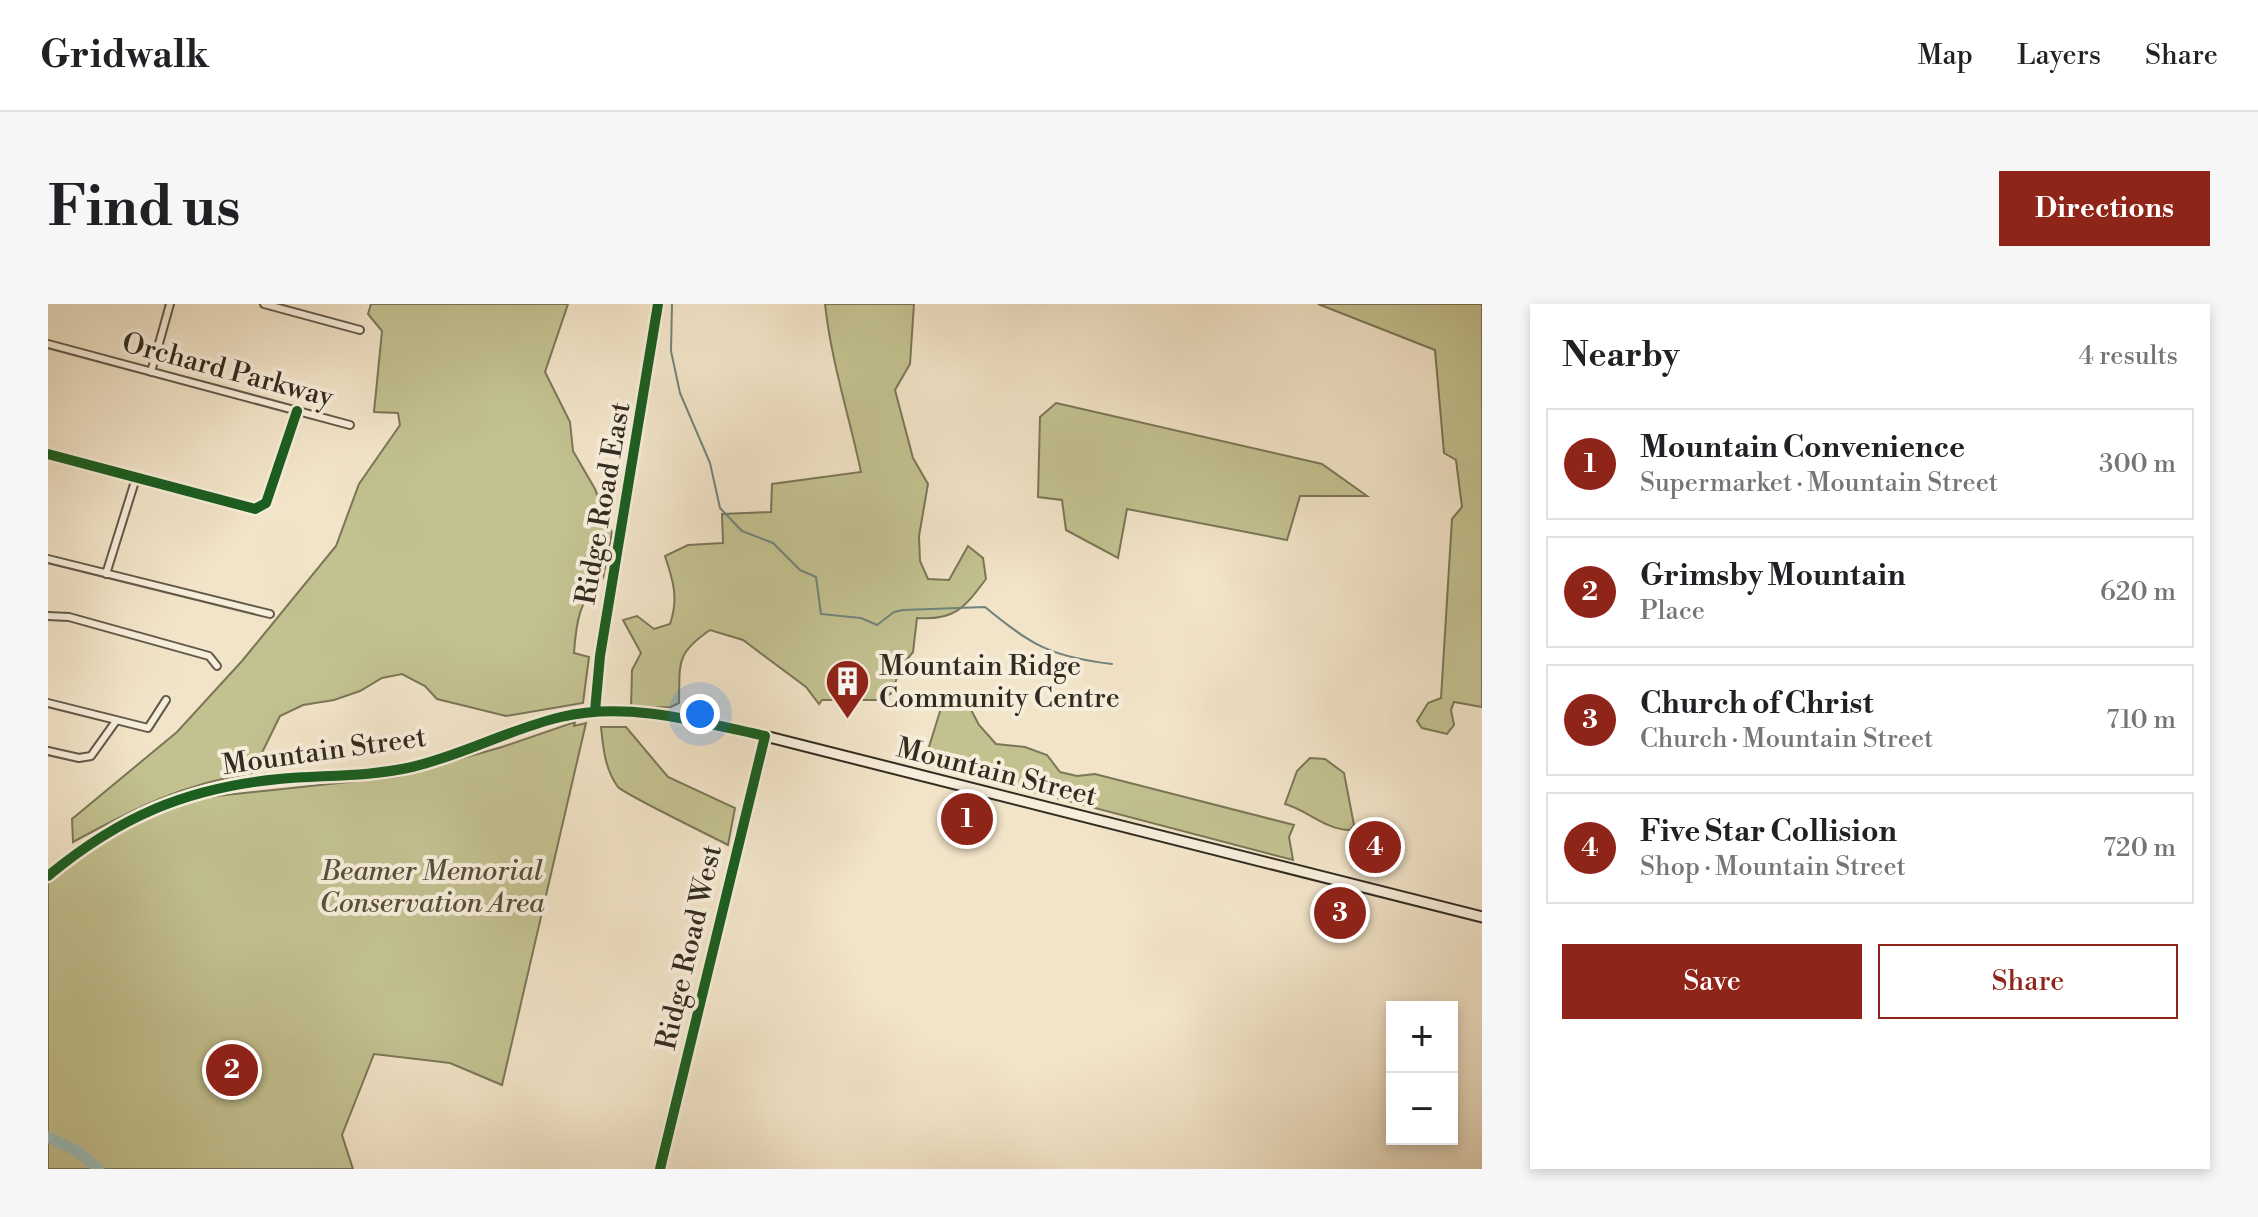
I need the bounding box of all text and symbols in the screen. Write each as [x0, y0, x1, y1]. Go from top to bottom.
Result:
text: Gridwalk [40, 32, 209, 79]
text: Map [1918, 38, 1973, 73]
text: Layers [2017, 38, 2101, 73]
text: Share [2145, 38, 2218, 73]
button: Directions [1999, 171, 2210, 246]
text: Find us [48, 173, 241, 243]
street label: Orchard Parkway [118, 325, 337, 416]
text: Nearby [1562, 335, 1680, 377]
text: 4 results [2079, 340, 2178, 372]
street label: Ridge Road East [568, 399, 639, 607]
text: Mountain Convenience [1640, 429, 1965, 467]
text: 1 [1584, 448, 1596, 480]
text: 300 m [2099, 448, 2176, 480]
text: Supermarket · Mountain Street [1640, 467, 1998, 499]
text: Grimsby Mountain [1640, 557, 1906, 595]
text: 2 [1582, 576, 1598, 608]
text: 620 m [2100, 576, 2176, 608]
text: Place [1640, 595, 1705, 627]
place label: Mountain Ridge Community Centre [879, 649, 1120, 716]
building icon: Mountain Ridge Community Centre [824, 657, 872, 720]
text: Church of Christ [1640, 685, 1873, 723]
your location [680, 694, 720, 734]
text: 3 [1582, 704, 1598, 736]
text: 710 m [2106, 704, 2176, 736]
street label: Mountain Street [220, 720, 428, 783]
text: Church · Mountain Street [1640, 723, 1933, 755]
street label: Mountain Street [893, 731, 1101, 814]
pin: 1 [941, 789, 993, 849]
text: Five Star Collision [1640, 813, 1897, 851]
pin: 4 [1349, 817, 1401, 877]
text: 4 [1581, 832, 1599, 864]
text: 720 m [2103, 832, 2176, 864]
street label: Ridge Road West [649, 841, 730, 1053]
text: Shop · Mountain Street [1640, 851, 1906, 883]
park label: Beamer Memorial Conservation Area [320, 854, 545, 921]
pin: 3 [1314, 883, 1366, 943]
button: Save [1562, 944, 1862, 1019]
button: Share [1878, 944, 2178, 1019]
map controls [1386, 1001, 1458, 1145]
button: + [1386, 1001, 1458, 1073]
pin: 2 [206, 1040, 258, 1100]
button: − [1386, 1073, 1458, 1145]

